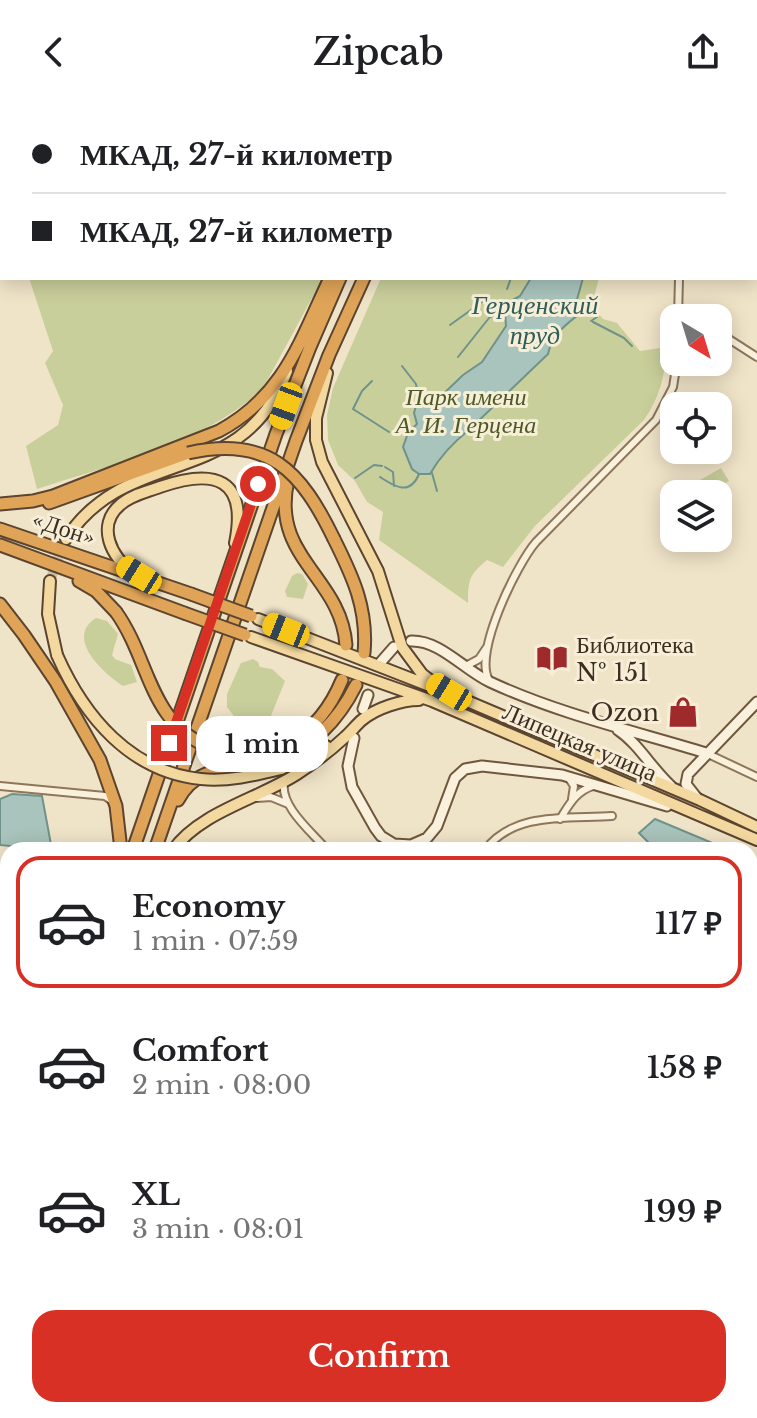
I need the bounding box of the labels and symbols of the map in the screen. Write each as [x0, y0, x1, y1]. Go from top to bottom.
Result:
water label: Герценский пруд [471, 289, 598, 351]
north arrow [660, 304, 732, 376]
car [267, 379, 305, 433]
park label: Парк имени А. И. Герцена [394, 382, 536, 439]
route start [240, 466, 276, 502]
street label: «Дон» [29, 504, 99, 552]
car [112, 552, 166, 598]
car [259, 610, 313, 650]
place label: Библиотека № 151 [576, 630, 694, 687]
library icon: Библиотека № 151 [535, 641, 569, 675]
car [422, 669, 476, 715]
shop icon: Ozon [666, 695, 700, 729]
street label: Липецкая улица [499, 696, 662, 788]
place label: Ozon [591, 698, 659, 727]
callout: 1 min [197, 715, 329, 771]
route end [151, 725, 187, 761]

